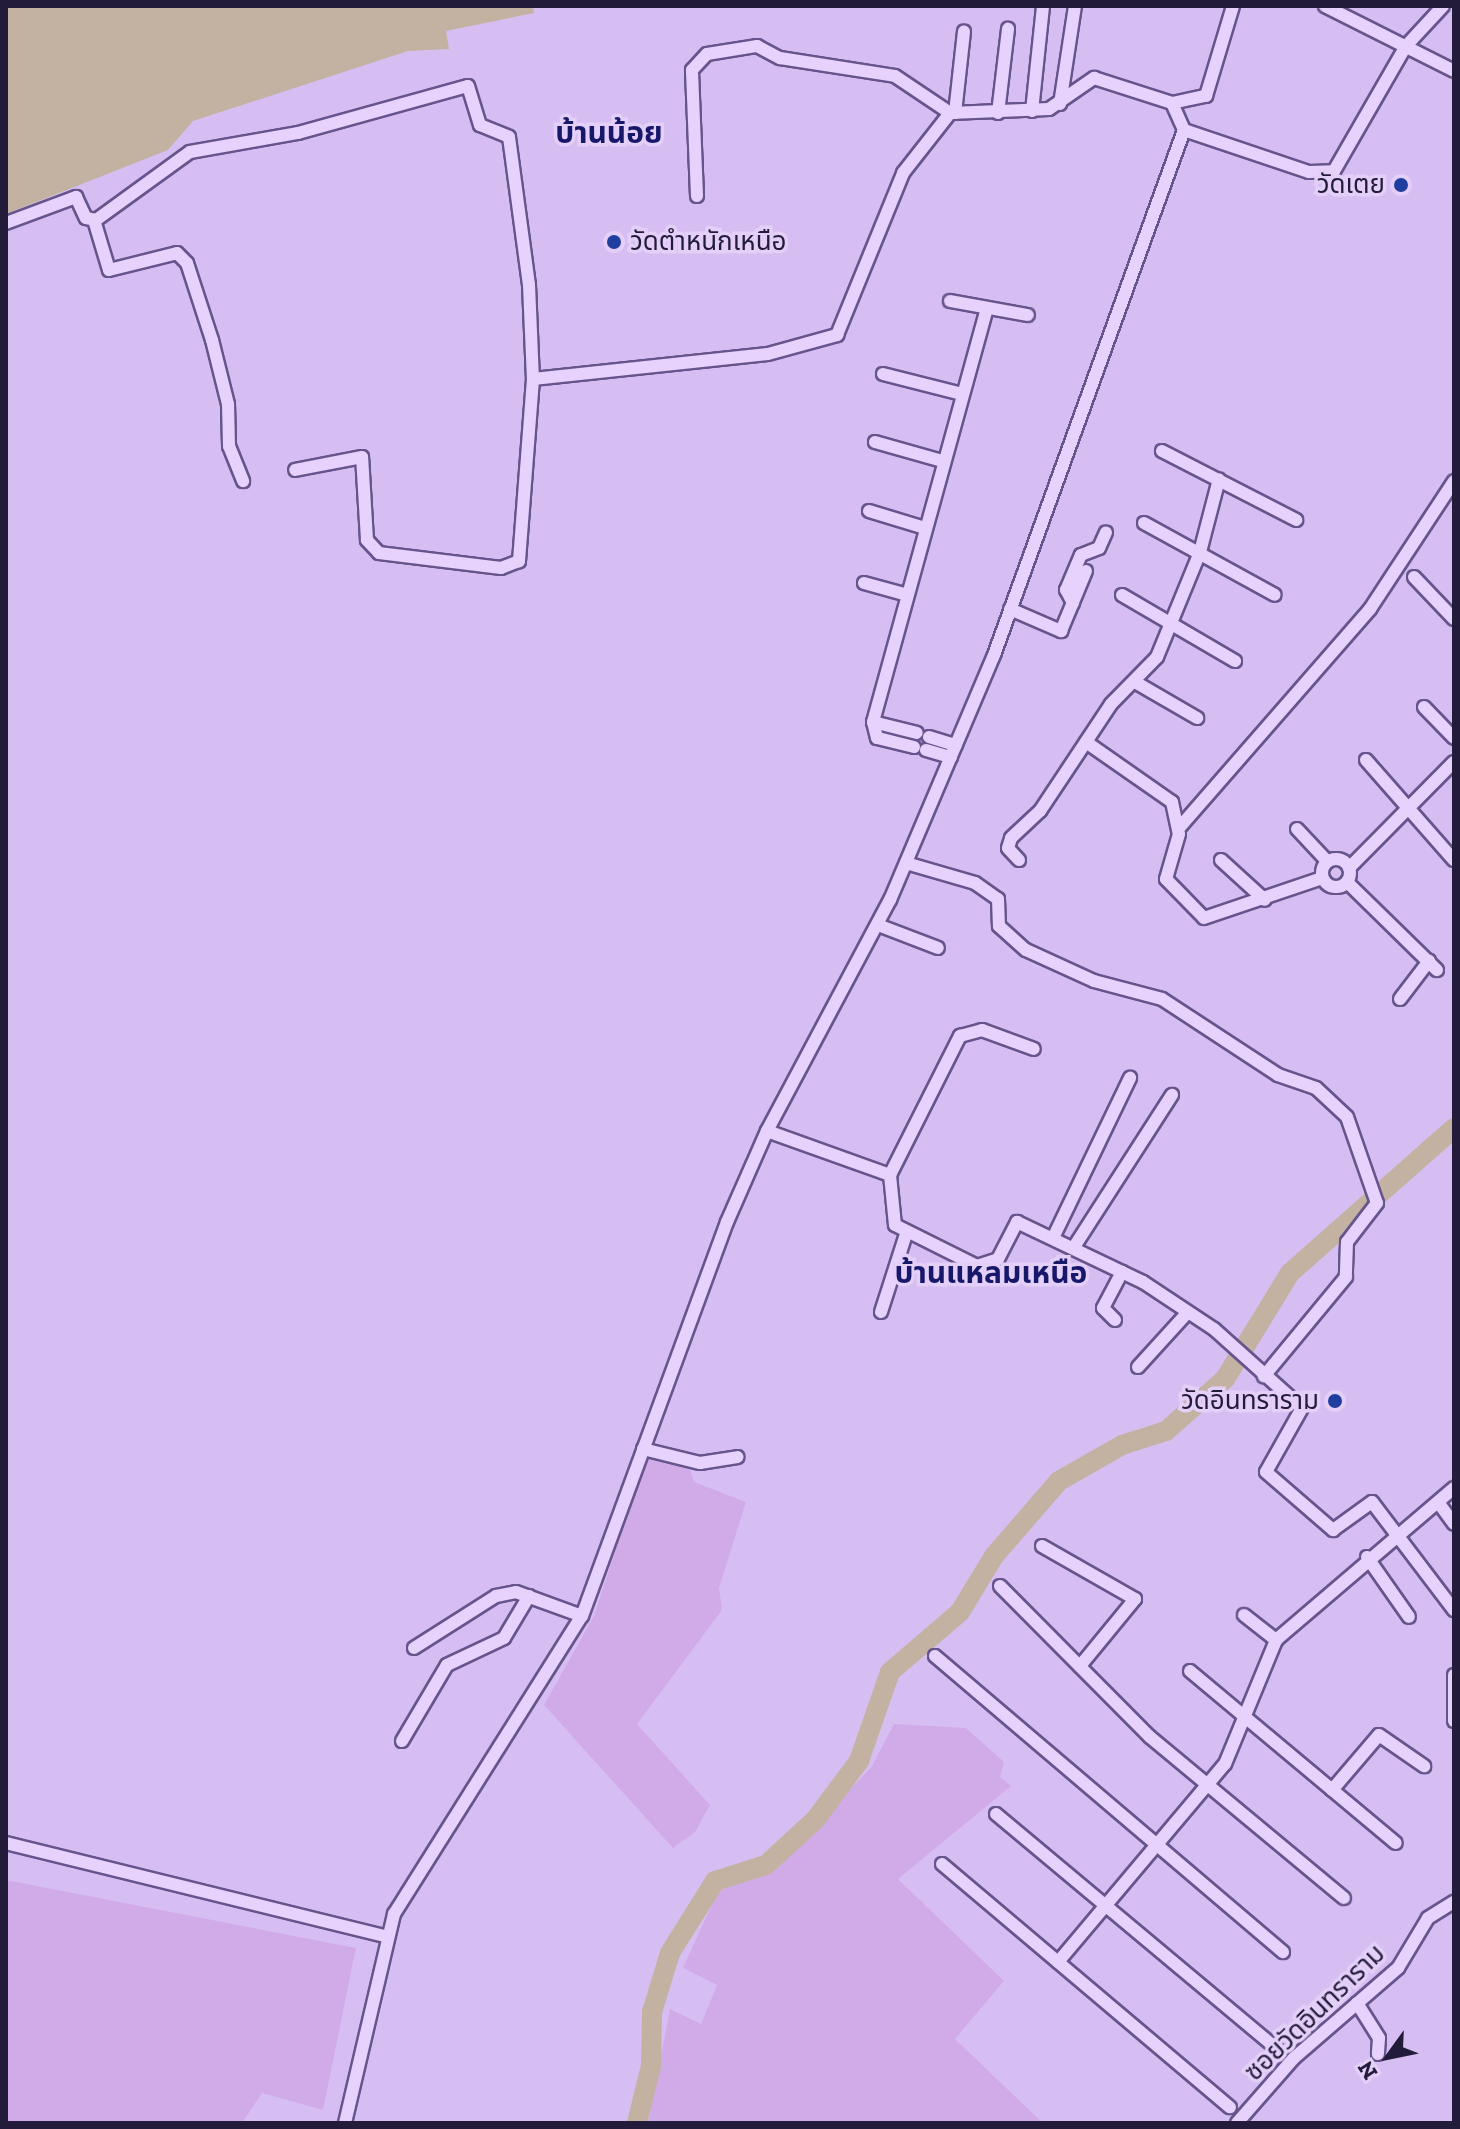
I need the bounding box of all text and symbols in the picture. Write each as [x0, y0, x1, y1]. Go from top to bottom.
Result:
district label: บ้านน้อย [555, 115, 663, 151]
place label: วัดเตย [1317, 169, 1385, 201]
marker: วัดเตย [1392, 176, 1410, 194]
place label: วัดตำหนักเหนือ [630, 226, 786, 258]
marker: วัดตำหนักเหนือ [605, 233, 623, 251]
district label: บ้านแหลมเหนือ [895, 1255, 1087, 1291]
place label: วัดอินทราราม [1181, 1385, 1319, 1417]
marker: วัดอินทราราม [1326, 1392, 1344, 1410]
street label: ซอยวัดอินทราราม [1238, 1938, 1392, 2088]
north arrow [1348, 2017, 1428, 2097]
text: N [1352, 2056, 1383, 2085]

